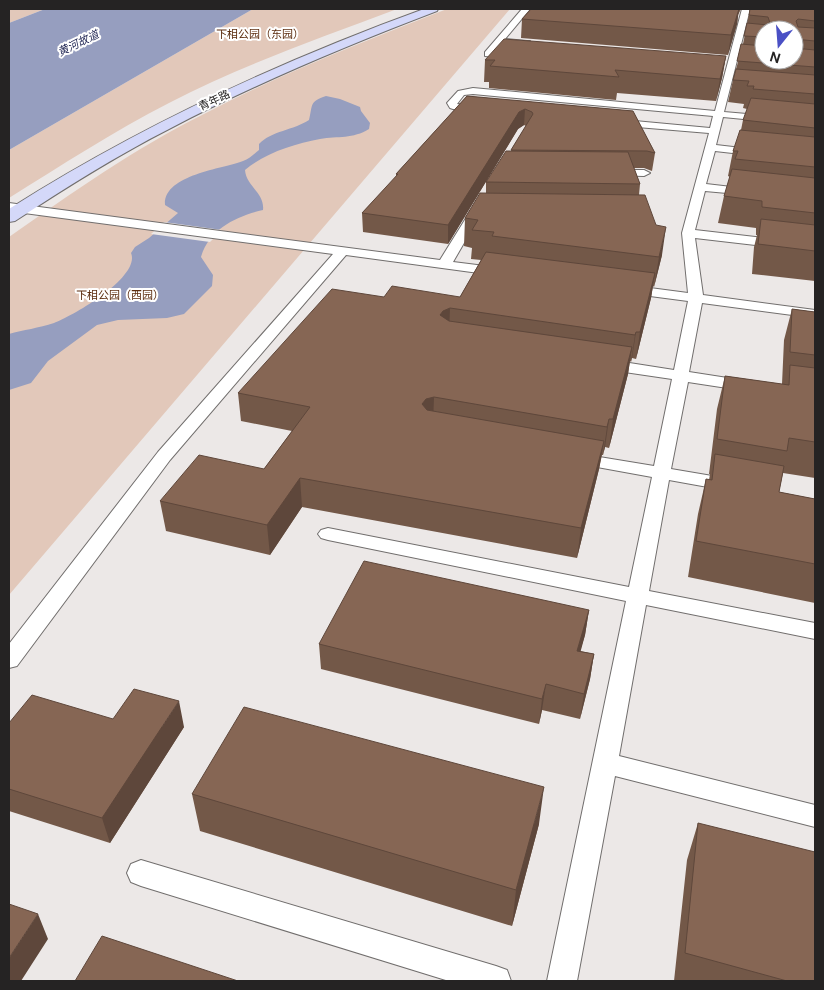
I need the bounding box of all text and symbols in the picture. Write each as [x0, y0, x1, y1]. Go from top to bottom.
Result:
north arrow [754, 20, 804, 70]
water label: 黄河故道 [55, 26, 103, 59]
park label: 下相公园（东园） [216, 27, 304, 41]
text: N [768, 47, 783, 68]
street label: 青年路 [196, 87, 232, 113]
park label: 下相公园（西园） [76, 288, 164, 302]

